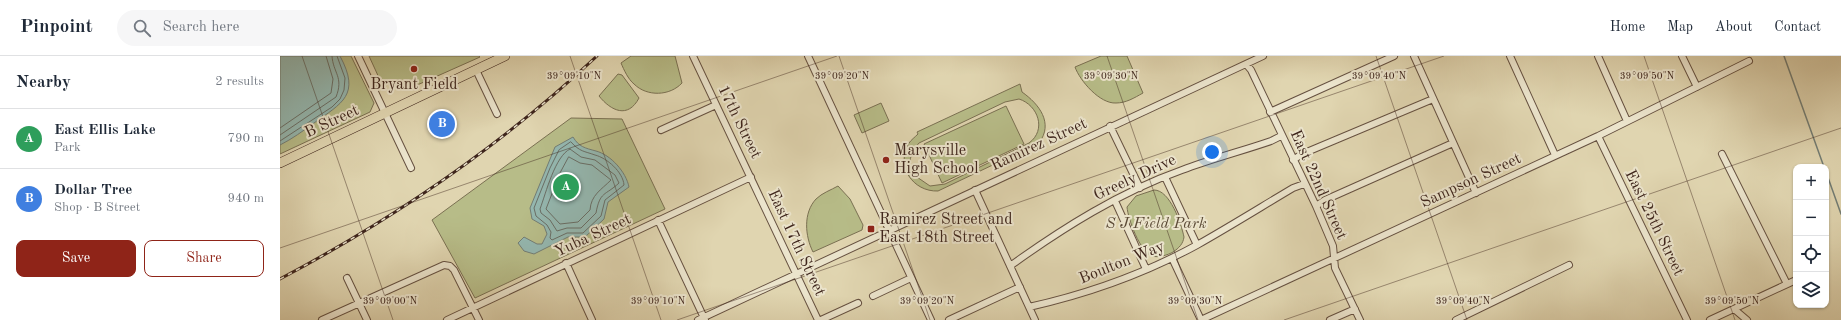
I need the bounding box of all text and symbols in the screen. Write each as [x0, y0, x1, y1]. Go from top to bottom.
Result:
search box [117, 10, 397, 46]
icon: search [131, 17, 153, 39]
text: Pinpoint [20, 18, 93, 37]
text: Search here [163, 20, 239, 35]
text: Home [1610, 20, 1645, 34]
text: Map [1667, 20, 1693, 34]
text: About [1715, 20, 1752, 34]
text: Contact [1774, 20, 1821, 34]
marker: Bryant Field [409, 64, 419, 74]
text: 39°09'10"N [547, 71, 602, 81]
text: 39°09'20"N [815, 71, 870, 81]
text: 39°09'30"N [1084, 71, 1139, 81]
text: 39°09'40"N [1352, 71, 1407, 81]
text: 39°09'50"N [1620, 71, 1675, 81]
text: Nearby [16, 74, 71, 91]
text: 2 results [215, 75, 264, 88]
place label: Bryant Field [370, 77, 458, 93]
street label: 17th Street [714, 83, 764, 162]
street label: B Street [302, 102, 362, 141]
pin: B [429, 109, 455, 139]
street label: Ramirez Street [988, 116, 1090, 174]
text: East Ellis Lake [54, 123, 156, 138]
street label: East 22nd Street [1287, 128, 1350, 243]
text: A [24, 132, 34, 145]
text: 790 m [227, 132, 264, 145]
text: Park [54, 141, 81, 154]
your location [1202, 142, 1222, 162]
place label: Marysville High School [894, 143, 979, 177]
street label: Sampson Street [1418, 151, 1524, 211]
street label: Greely Drive [1092, 152, 1178, 204]
marker: Marysville High School [881, 155, 891, 165]
map controls [1793, 164, 1829, 308]
button: + [1793, 164, 1829, 200]
street label: East 25th Street [1621, 167, 1687, 279]
pin: A [553, 172, 579, 202]
text: Dollar Tree [54, 183, 132, 198]
street label: East 17th Street [764, 187, 828, 299]
text: B [24, 192, 34, 205]
text: 940 m [227, 192, 264, 205]
button: − [1793, 200, 1829, 236]
text: Shop · B Street [54, 201, 140, 214]
street label: Yuba Street [552, 211, 634, 261]
place label: Ramirez Street and East 18th Street [879, 212, 1013, 246]
park label: S J Field Park [1106, 216, 1207, 232]
marker: Ramirez Street and East 18th Street [866, 224, 876, 234]
button: locate [1793, 236, 1829, 272]
street label: Boulton Way [1077, 238, 1167, 287]
button: Save [16, 240, 136, 277]
button: Share [144, 240, 264, 277]
button: layers [1793, 272, 1829, 308]
text: 39°09'00"N [363, 296, 418, 306]
text: 39°09'10"N [631, 296, 686, 306]
text: 39°09'20"N [900, 296, 955, 306]
text: 39°09'30"N [1168, 296, 1223, 306]
text: 39°09'40"N [1436, 296, 1491, 306]
text: 39°09'50"N [1705, 296, 1760, 306]

